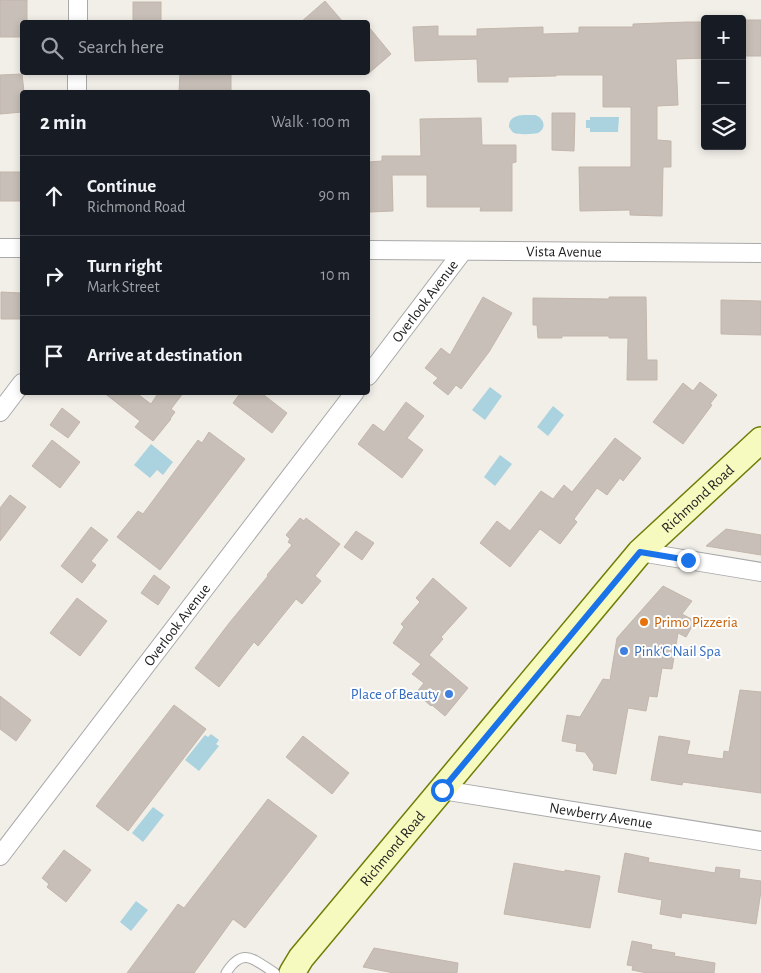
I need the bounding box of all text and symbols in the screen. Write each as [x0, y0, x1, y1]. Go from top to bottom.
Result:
map controls [701, 15, 746, 150]
button: + [701, 15, 746, 60]
search box [20, 20, 370, 75]
icon: search [38, 34, 66, 62]
text: Search here [78, 38, 164, 57]
button: − [701, 60, 746, 105]
button: layers [701, 105, 746, 150]
text: 2 min [40, 112, 87, 133]
text: Walk · 100 m [271, 114, 350, 130]
text: Continue [87, 177, 156, 196]
icon: ahead [40, 182, 68, 210]
text: 90 m [319, 187, 350, 203]
text: Richmond Road [87, 199, 186, 215]
street label: Vista Avenue [526, 244, 602, 260]
text: Turn right [87, 257, 162, 276]
street label: Overlook Avenue [389, 257, 461, 345]
icon: right [40, 262, 68, 290]
text: 10 m [321, 267, 350, 283]
text: Mark Street [87, 279, 159, 295]
icon: arrive [40, 342, 68, 370]
text: Arrive at destination [87, 346, 243, 365]
street label: Richmond Road [659, 462, 737, 536]
route end [677, 549, 700, 572]
street label: Overlook Avenue [141, 581, 213, 669]
place label: Primo Pizzeria [654, 615, 738, 630]
marker: Primo Pizzeria [638, 616, 650, 628]
place label: Pink'C Nail Spa [634, 644, 721, 659]
marker: Pink'C Nail Spa [618, 645, 630, 657]
place label: Place of Beauty [351, 687, 440, 702]
marker: Place of Beauty [443, 688, 455, 700]
route start [431, 779, 454, 802]
street label: Newberry Avenue [548, 800, 654, 832]
street label: Richmond Road [357, 808, 428, 889]

